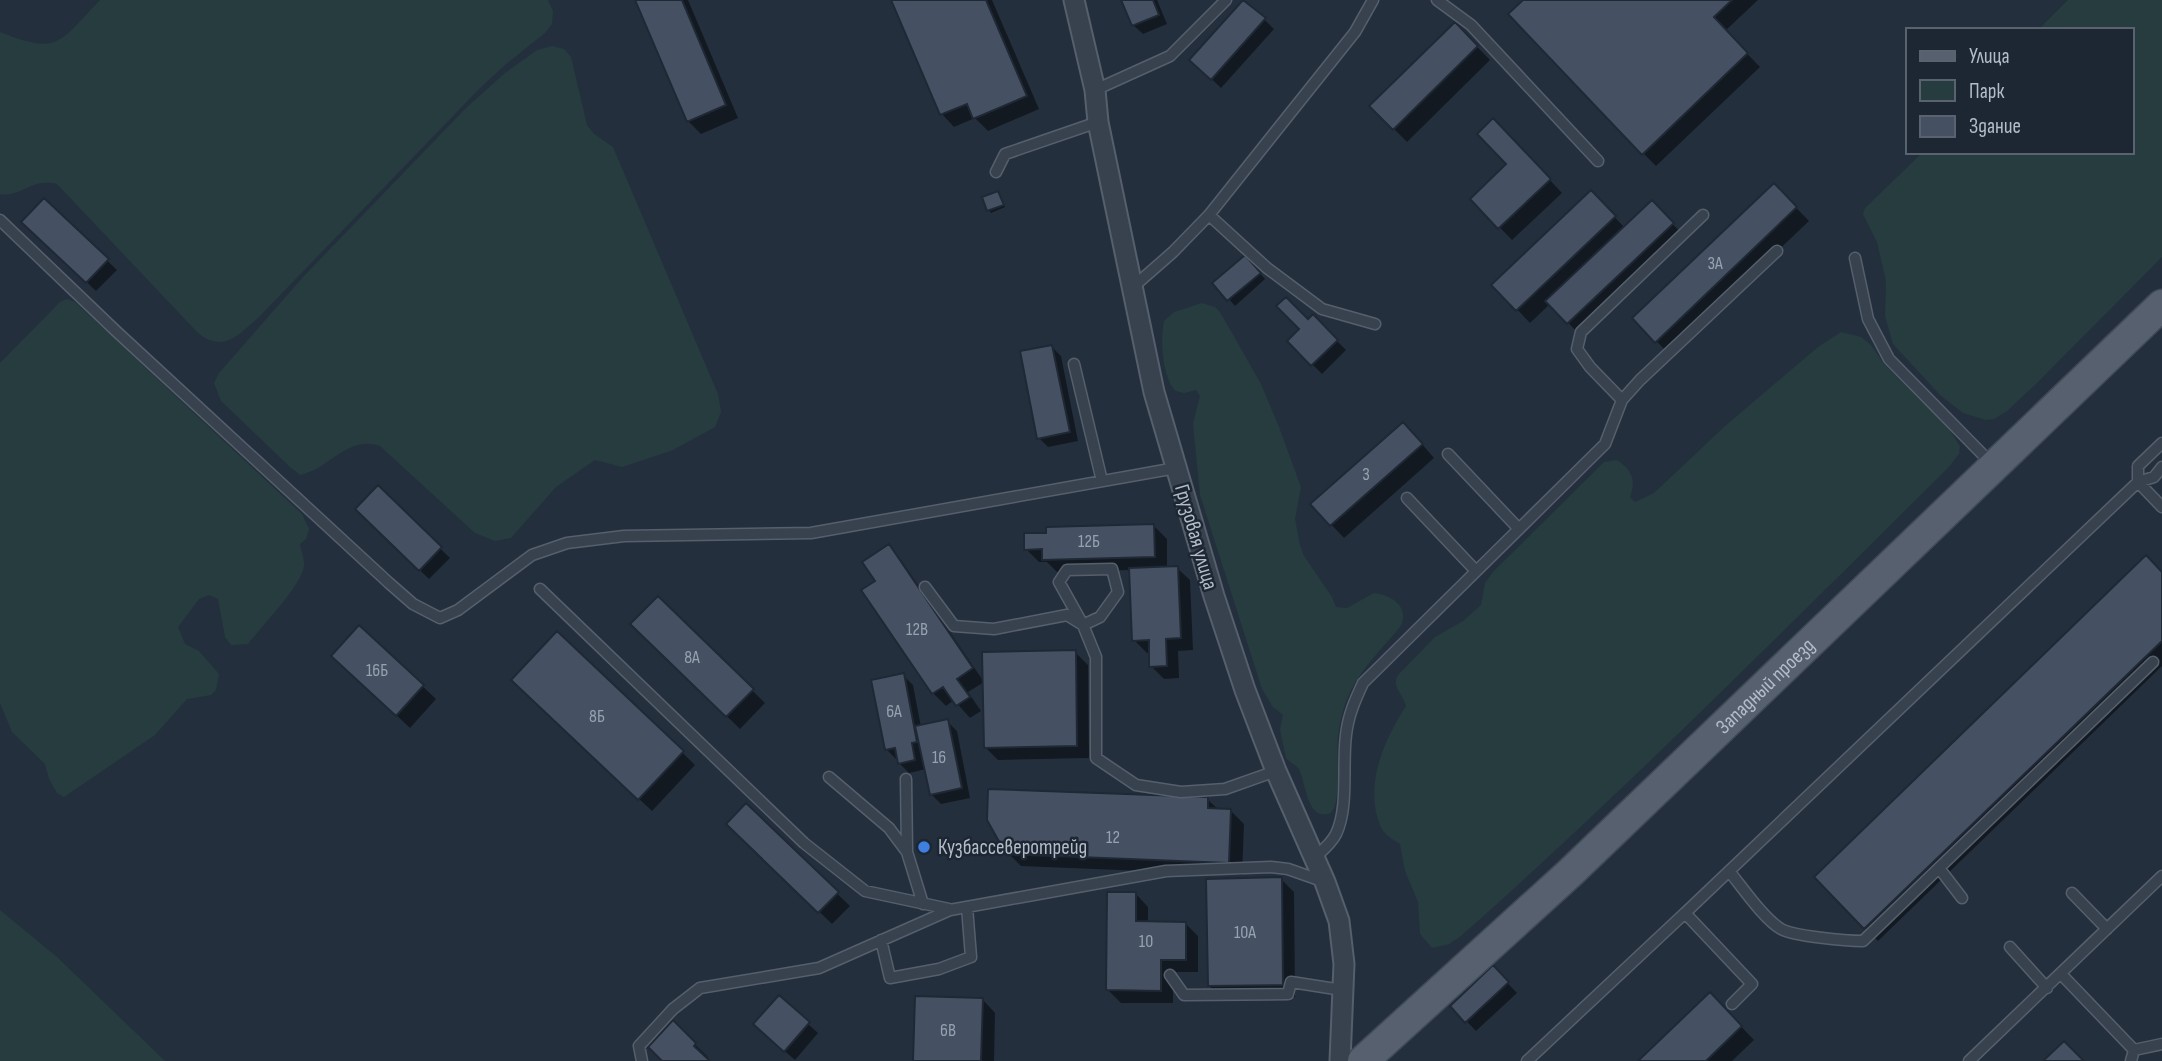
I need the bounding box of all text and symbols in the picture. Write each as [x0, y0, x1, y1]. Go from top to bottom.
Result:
legend [1906, 28, 2134, 154]
text: Улица [1969, 44, 2010, 69]
text: Парк [1969, 79, 2004, 104]
text: Здание [1969, 114, 2021, 139]
house number: 3А [1707, 253, 1723, 274]
house number: 3 [1362, 464, 1370, 485]
street label: Грузовая улица [1169, 482, 1223, 592]
house number: 12Б [1078, 531, 1100, 552]
house number: 12В [906, 619, 928, 640]
street label: Западный проезд [1711, 633, 1820, 739]
house number: 8А [684, 647, 700, 668]
house number: 16Б [366, 660, 388, 681]
house number: 6А [886, 701, 902, 722]
house number: 8Б [589, 706, 605, 727]
house number: 16 [932, 747, 946, 768]
house number: 12 [1106, 827, 1120, 848]
place label: Кузбассеверотрейд [938, 835, 1087, 860]
marker: Кузбассеверотрейд [916, 839, 932, 855]
house number: 10А [1234, 922, 1256, 943]
house number: 10 [1139, 931, 1153, 952]
house number: 6В [940, 1020, 956, 1041]

